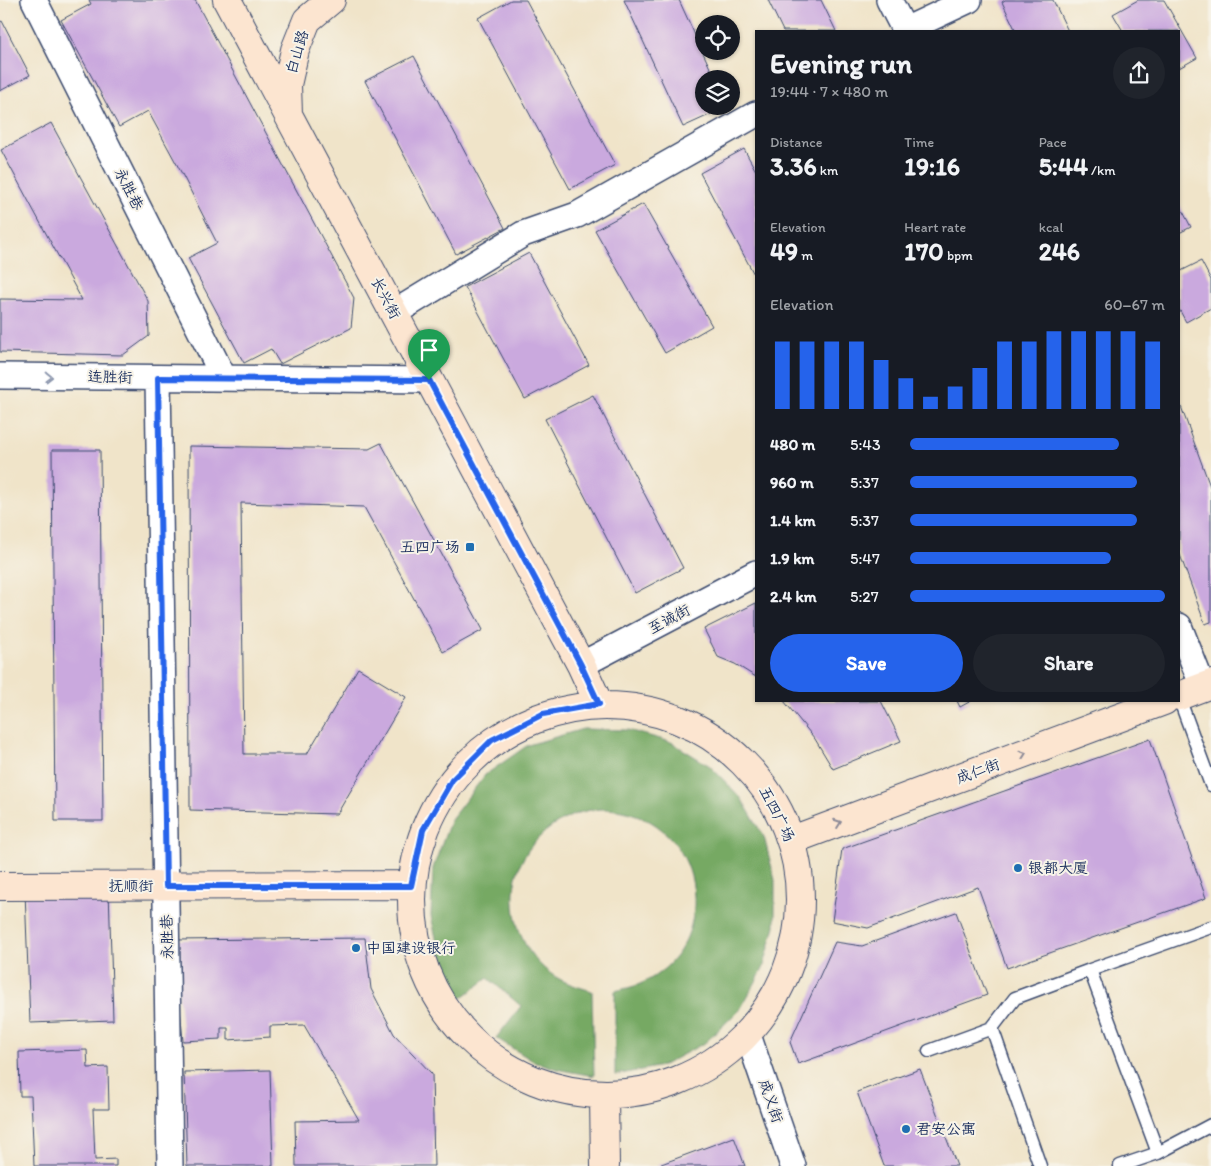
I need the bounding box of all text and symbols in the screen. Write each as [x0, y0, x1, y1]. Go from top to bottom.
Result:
map controls [695, 15, 740, 115]
button: locate [695, 15, 740, 60]
street label: 白山路 [282, 28, 312, 76]
text: Evening run [770, 46, 912, 80]
button: share [1113, 47, 1165, 99]
button: layers [695, 70, 740, 115]
text: 19:44 · 7 × 480 m [770, 82, 888, 101]
text: Distance [770, 134, 822, 151]
text: Time [904, 134, 934, 151]
text: Pace [1039, 134, 1067, 151]
text: 3.36 [770, 151, 817, 181]
text: 19:16 [904, 151, 960, 181]
text: 5:44 [1039, 151, 1088, 181]
text: km [817, 162, 838, 179]
text: /km [1088, 162, 1116, 179]
street label: 永胜巷 [111, 165, 147, 213]
text: Elevation [770, 219, 826, 236]
text: Heart rate [904, 219, 966, 236]
text: kcal [1039, 219, 1064, 236]
text: 49 [770, 236, 798, 266]
text: 170 [904, 236, 944, 266]
text: 246 [1039, 236, 1080, 266]
text: m [798, 247, 813, 264]
text: bpm [944, 247, 973, 264]
street label: 长兴街 [367, 274, 405, 322]
text: Elevation [770, 295, 834, 314]
text: 60–67 m [1104, 295, 1165, 314]
pin [408, 329, 450, 380]
icon: arrive [415, 336, 443, 364]
street label: 连胜街 [87, 368, 133, 386]
one-way arrow [45, 372, 53, 382]
text: 480 m [770, 435, 815, 454]
text: 5:43 [850, 435, 881, 454]
text: 960 m [770, 473, 814, 492]
text: 5:37 [850, 473, 879, 492]
text: 1.4 km [770, 511, 816, 530]
text: 5:37 [850, 511, 879, 530]
place label: 五四广场 [400, 538, 460, 556]
marker: 五四广场 [464, 541, 476, 553]
text: 1.9 km [770, 549, 814, 568]
text: 5:47 [850, 549, 880, 568]
text: 2.4 km [770, 587, 817, 606]
text: 5:27 [850, 587, 879, 606]
street label: 至诚街 [645, 600, 693, 638]
button: Save [770, 634, 963, 692]
button: Share [973, 634, 1165, 692]
one-way arrow [1018, 750, 1027, 760]
street label: 成仁街 [954, 755, 1002, 787]
street label: 五四广场 [755, 783, 799, 845]
one-way arrow [833, 819, 842, 829]
place label: 银都大厦 [1028, 859, 1088, 877]
marker: 银都大厦 [1012, 862, 1024, 874]
street label: 抚顺街 [108, 877, 154, 895]
street label: 永胜巷 [158, 914, 176, 960]
place label: 中国建设银行 [366, 939, 456, 957]
marker: 中国建设银行 [350, 942, 362, 954]
street label: 成义街 [755, 1077, 787, 1125]
place label: 君安公寓 [916, 1120, 976, 1138]
marker: 君安公寓 [900, 1123, 912, 1135]

